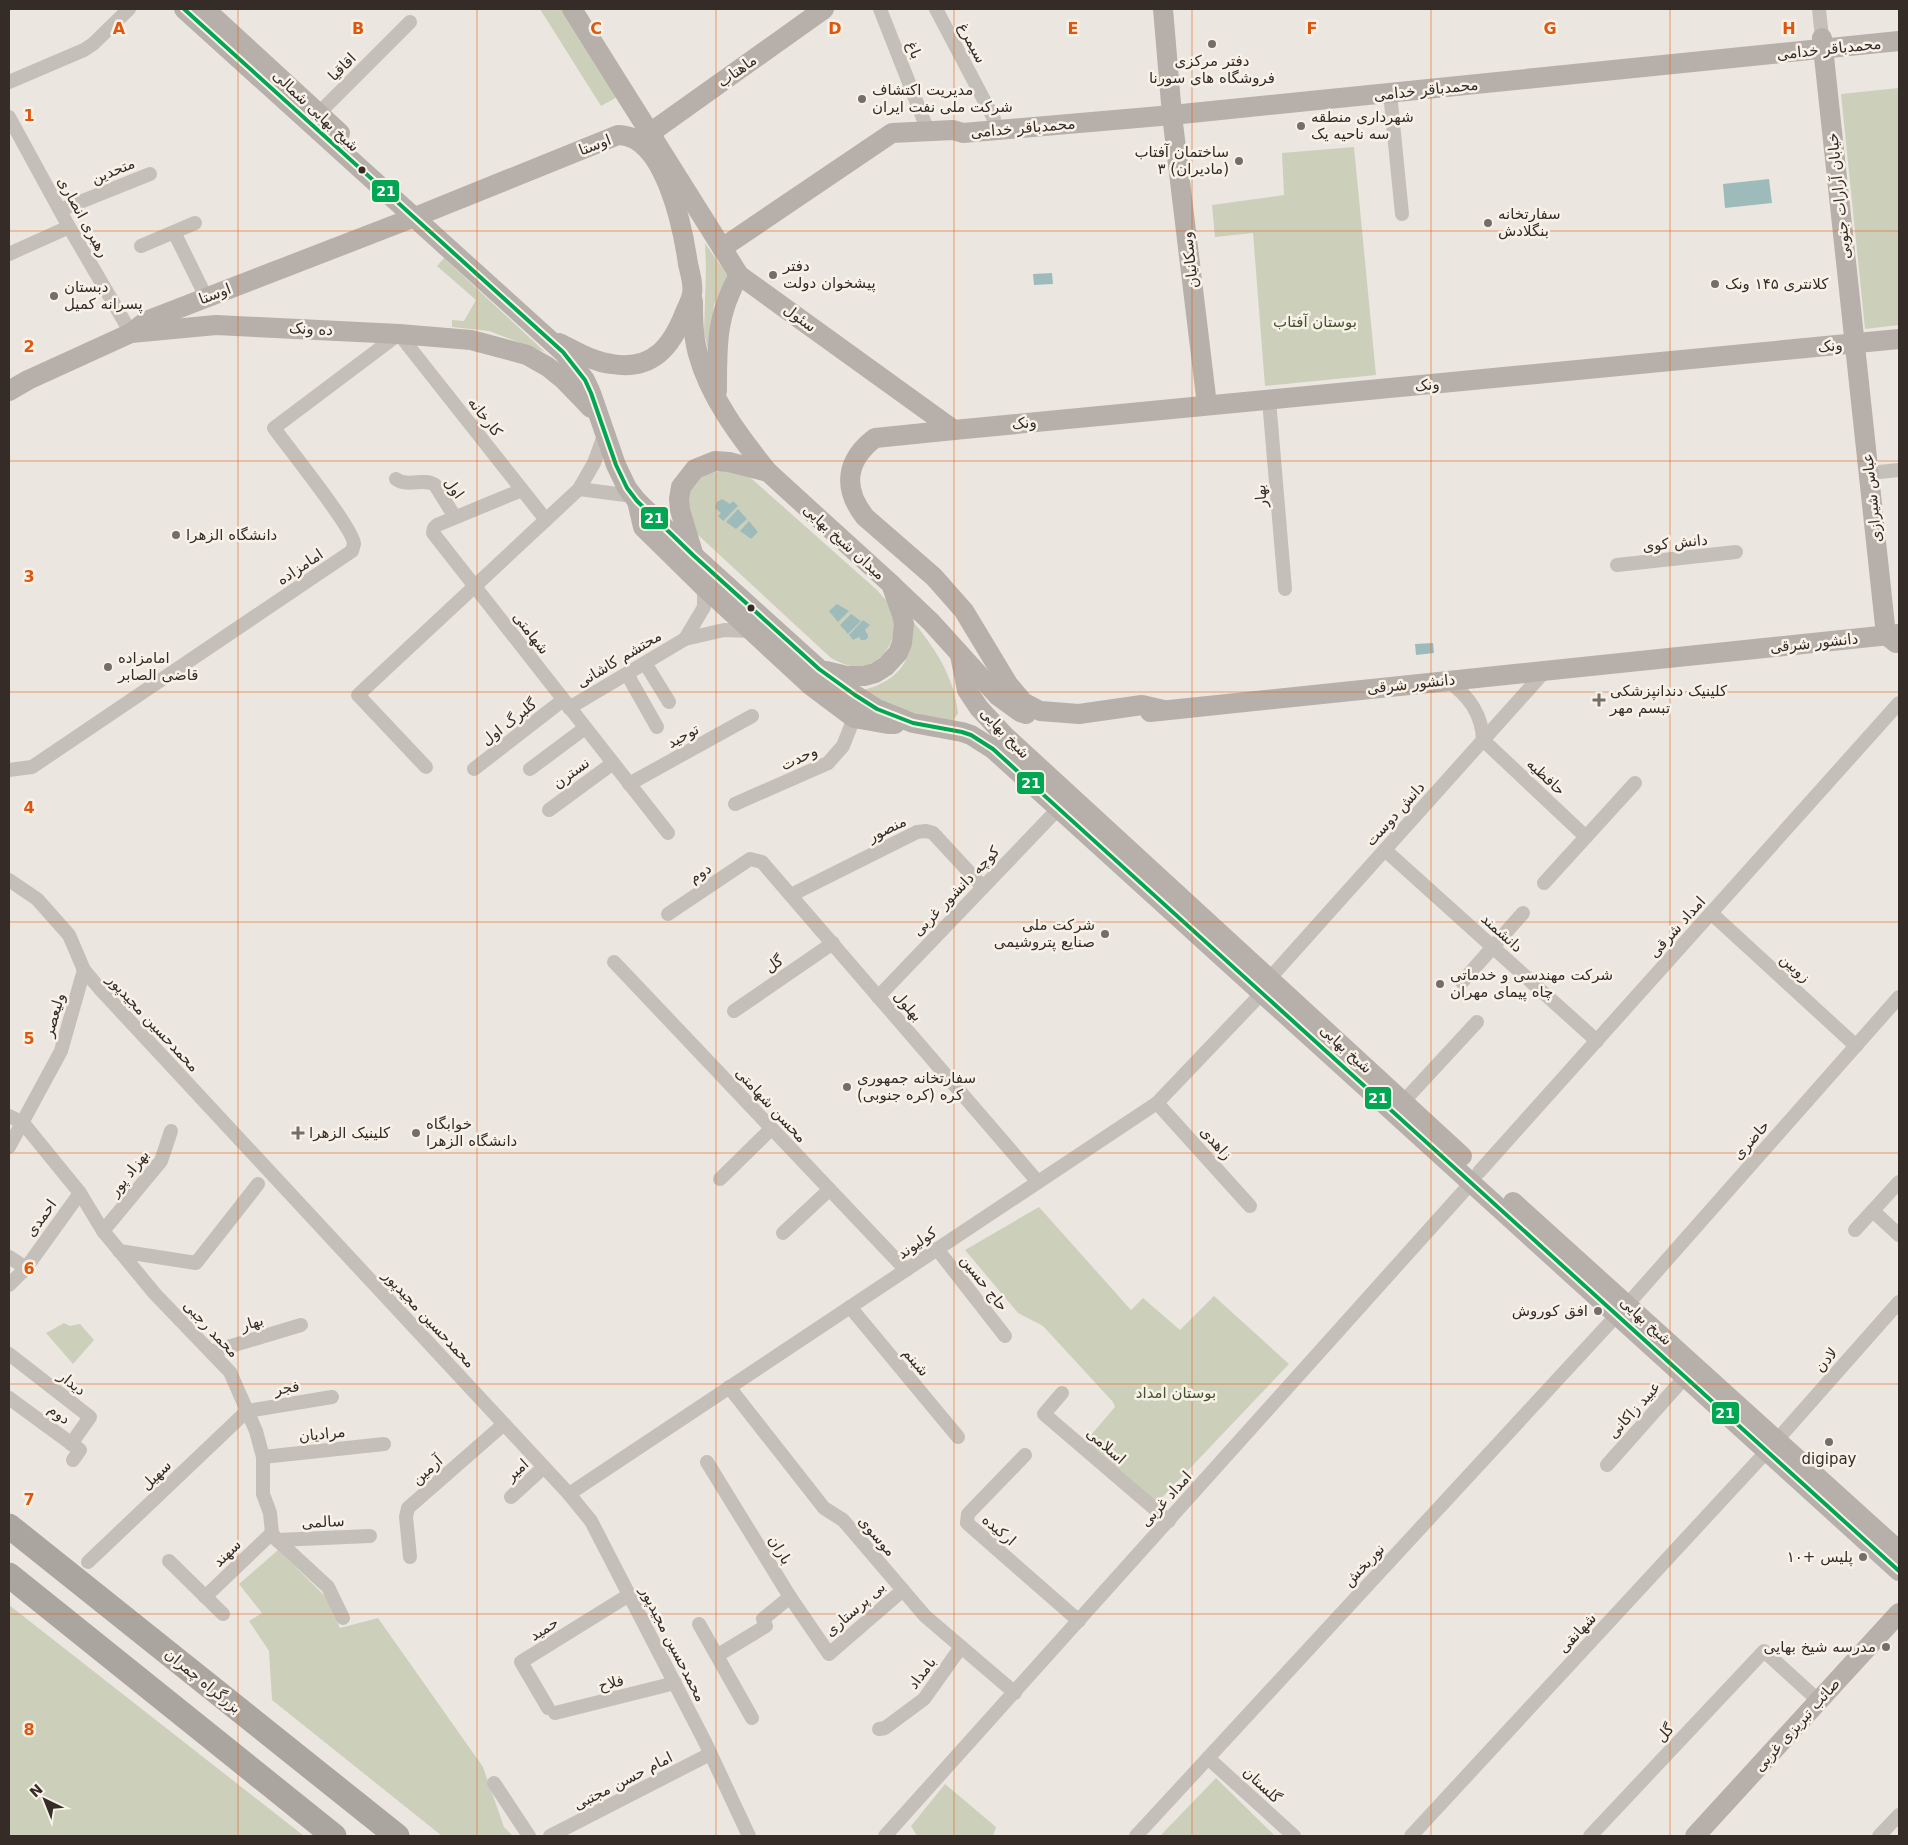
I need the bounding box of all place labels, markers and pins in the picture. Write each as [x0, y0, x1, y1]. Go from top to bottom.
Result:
marker: دفتر مرکزی فروشگاه های سورنا [1206, 38, 1218, 50]
place label: دفتر مرکزی فروشگاه های سورنا [1149, 52, 1275, 87]
place label: مدیریت اکتشاف شرکت ملی نفت ایران [872, 81, 1013, 116]
marker: مدیریت اکتشاف شرکت ملی نفت ایران [856, 93, 868, 105]
place label: شهرداری منطقه سه ناحیه یک [1311, 108, 1414, 143]
marker: شهرداری منطقه سه ناحیه یک [1295, 120, 1307, 132]
place label: ساختمان آفتاب ۳ (مادیران) [1134, 143, 1229, 178]
marker: ساختمان آفتاب ۳ (مادیران) [1233, 155, 1245, 167]
unlabelled marker [357, 165, 367, 175]
place label: سفارتخانه بنگلادش [1498, 205, 1561, 240]
marker: سفارتخانه بنگلادش [1482, 217, 1494, 229]
place label: دفتر پیشخوان دولت [782, 257, 876, 293]
marker: دفتر پیشخوان دولت [767, 269, 779, 281]
place label: کلانتری ۱۴۵ ونک [1725, 275, 1829, 293]
place label: دبستان پسرانه كميل [64, 278, 143, 314]
marker: کلانتری ۱۴۵ ونک [1709, 278, 1721, 290]
marker: دبستان پسرانه كميل [48, 290, 60, 302]
place label: دانشگاه الزهرا [186, 526, 277, 544]
marker: دانشگاه الزهرا [170, 529, 182, 541]
unlabelled marker [746, 603, 756, 613]
place label: امامزاده قاضی الصابر [117, 649, 199, 684]
marker: امامزاده قاضی الصابر [102, 661, 114, 673]
place label: کلینیک دندانپزشکی تبسم مهر [1609, 682, 1728, 717]
marker: کلینیک دندانپزشکی تبسم مهر [1592, 693, 1606, 707]
place label: شرکت ملی صنایع پتروشیمی [994, 916, 1095, 952]
marker: شرکت ملی صنایع پتروشیمی [1099, 928, 1111, 940]
place label: شرکت مهندسی و خدماتی چاه پیمای مهران [1450, 966, 1613, 1002]
marker: شرکت مهندسی و خدماتی چاه پیمای مهران [1434, 978, 1446, 990]
place label: سفارتخانه جمهوری کره (کره جنوبی) [857, 1069, 976, 1104]
marker: سفارتخانه جمهوری کره (کره جنوبی) [841, 1081, 853, 1093]
place label: خوابگاه دانشگاه الزهرا [426, 1115, 517, 1150]
place label: کلینیک الزهرا [309, 1124, 391, 1142]
marker: کلینیک الزهرا [291, 1126, 305, 1140]
marker: خوابگاه دانشگاه الزهرا [410, 1127, 422, 1139]
place label: افق کوروش [1512, 1302, 1588, 1320]
marker: افق کوروش [1592, 1305, 1604, 1317]
marker: digipay [1823, 1436, 1835, 1448]
place label: digipay [1802, 1450, 1857, 1468]
place label: پلیس +۱۰ [1787, 1548, 1853, 1567]
marker: پلیس +۱۰ [1857, 1551, 1869, 1563]
place label: مدرسه شیخ بهایی [1764, 1638, 1876, 1656]
marker: مدرسه شیخ بهایی [1880, 1641, 1892, 1653]

